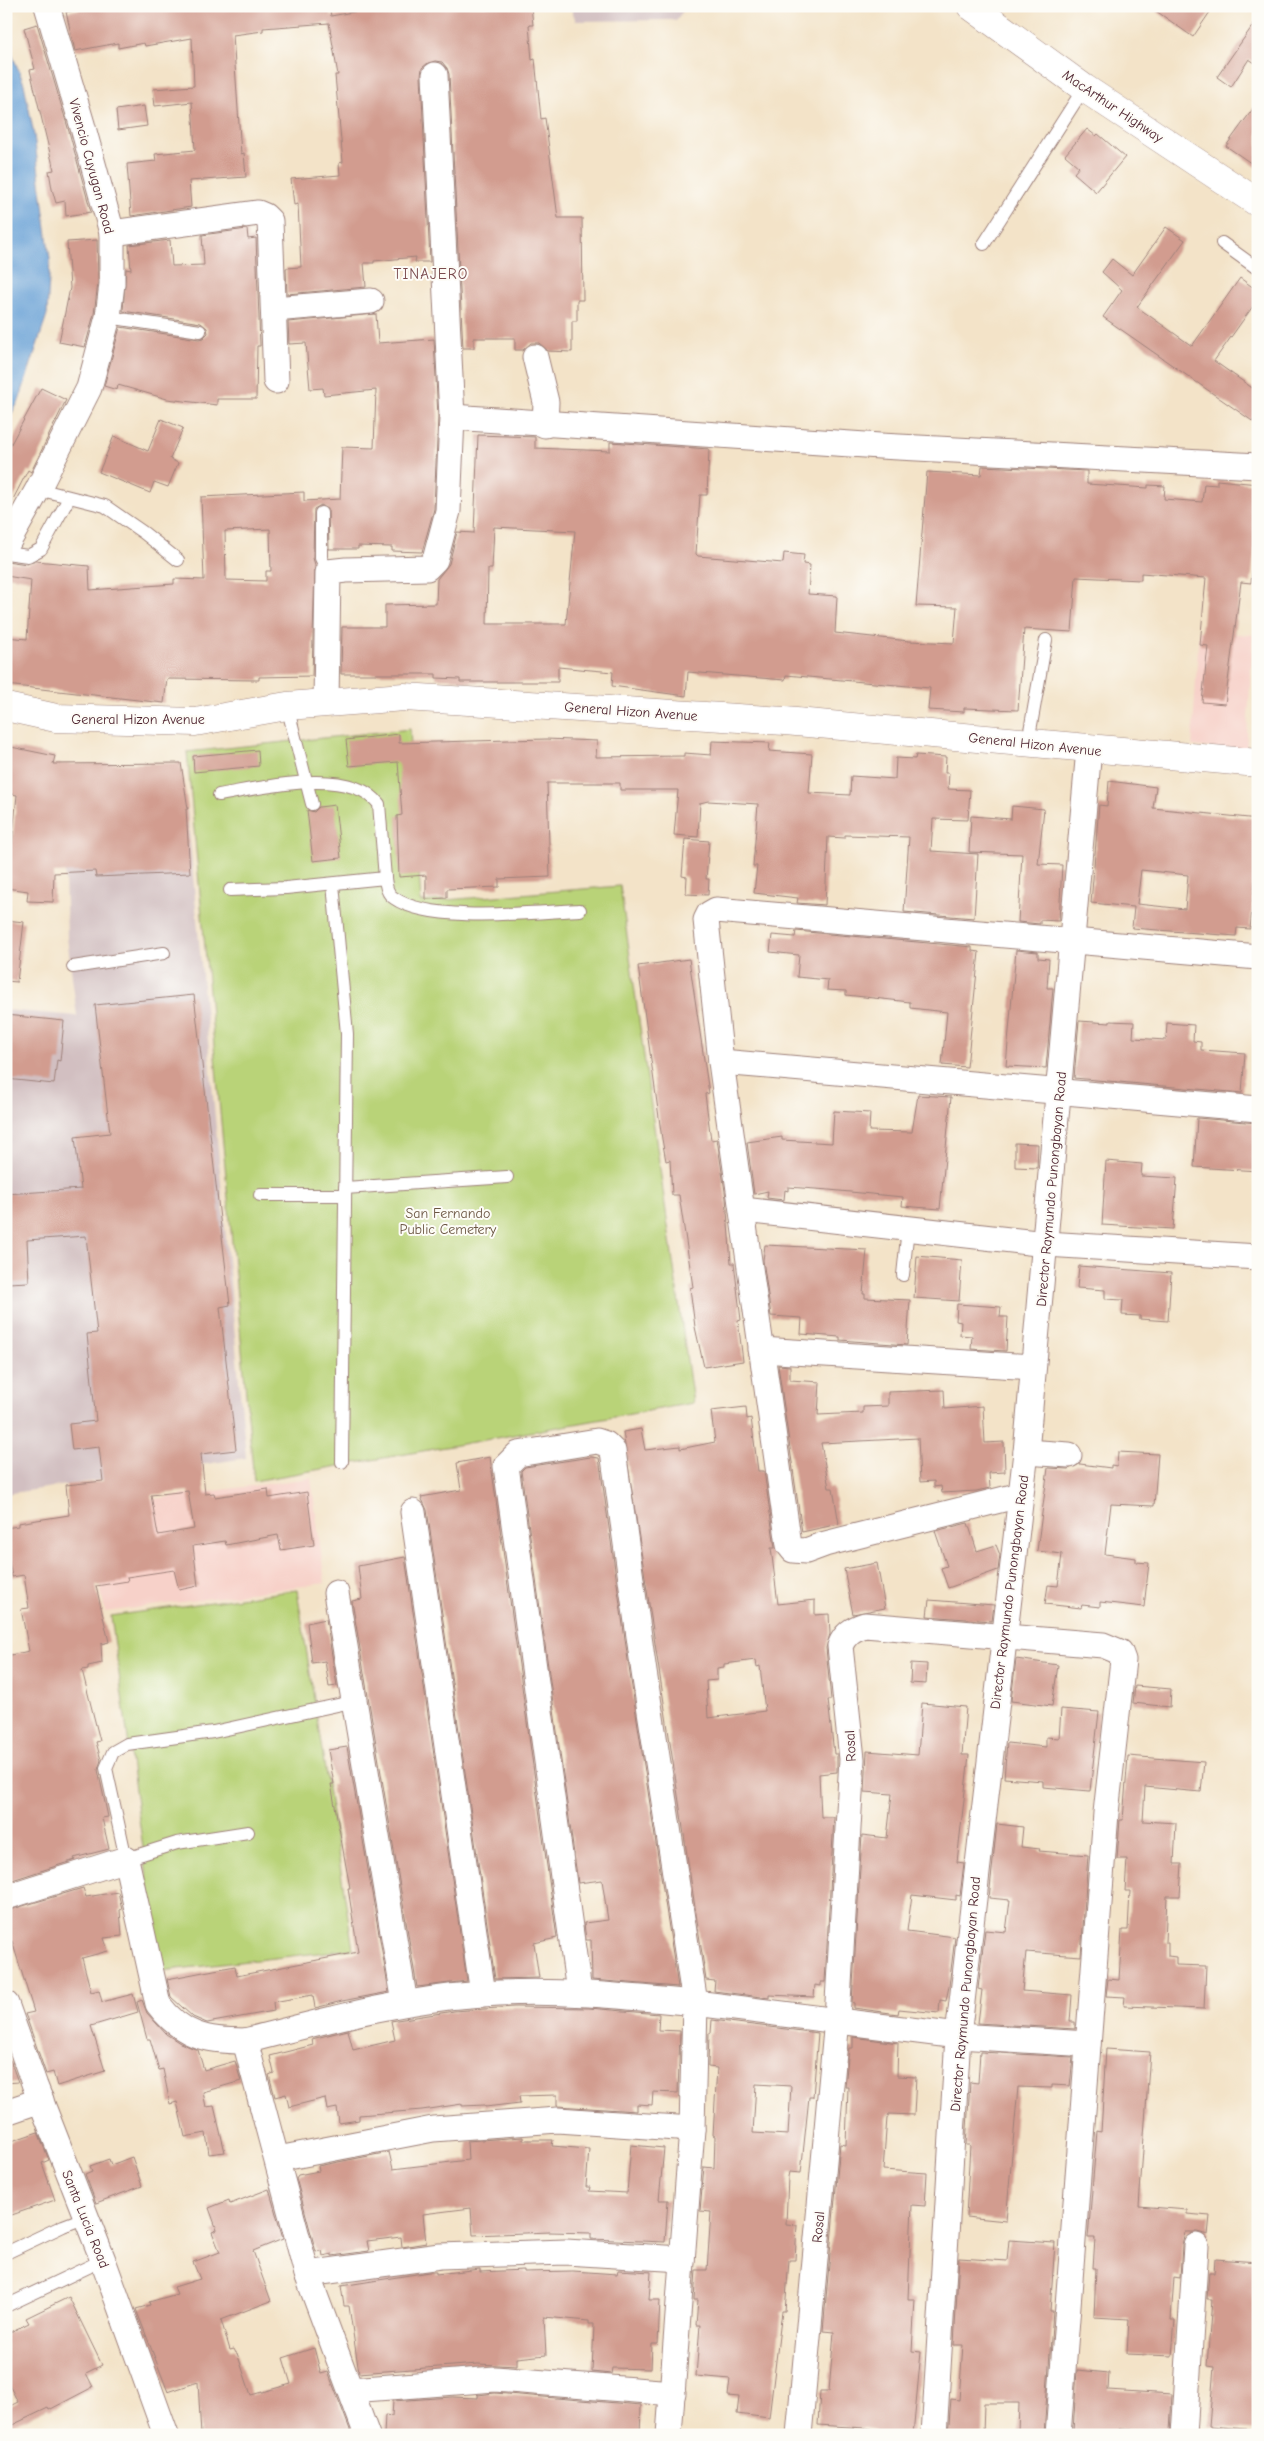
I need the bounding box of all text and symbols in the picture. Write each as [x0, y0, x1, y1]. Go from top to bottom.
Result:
street label: MacArthur Highway [1059, 66, 1167, 147]
street label: Vivencio Cuyugan Road [65, 97, 118, 236]
district label: TINAJERO [394, 265, 468, 283]
street label: General Hizon Avenue [564, 698, 698, 725]
street label: General Hizon Avenue [71, 711, 205, 728]
street label: General Hizon Avenue [968, 729, 1102, 760]
street label: Director Raymundo Punongbayan Road [1033, 1071, 1070, 1307]
park label: San Fernando Public Cemetery [400, 1205, 497, 1238]
street label: Director Raymundo Punongbayan Road [987, 1474, 1032, 1710]
street label: Rosal [841, 1730, 860, 1762]
street label: Director Raymundo Punongbayan Road [947, 1876, 984, 2112]
street label: Santa Lucia Road [58, 2168, 113, 2271]
street label: Rosal [809, 2211, 828, 2244]

